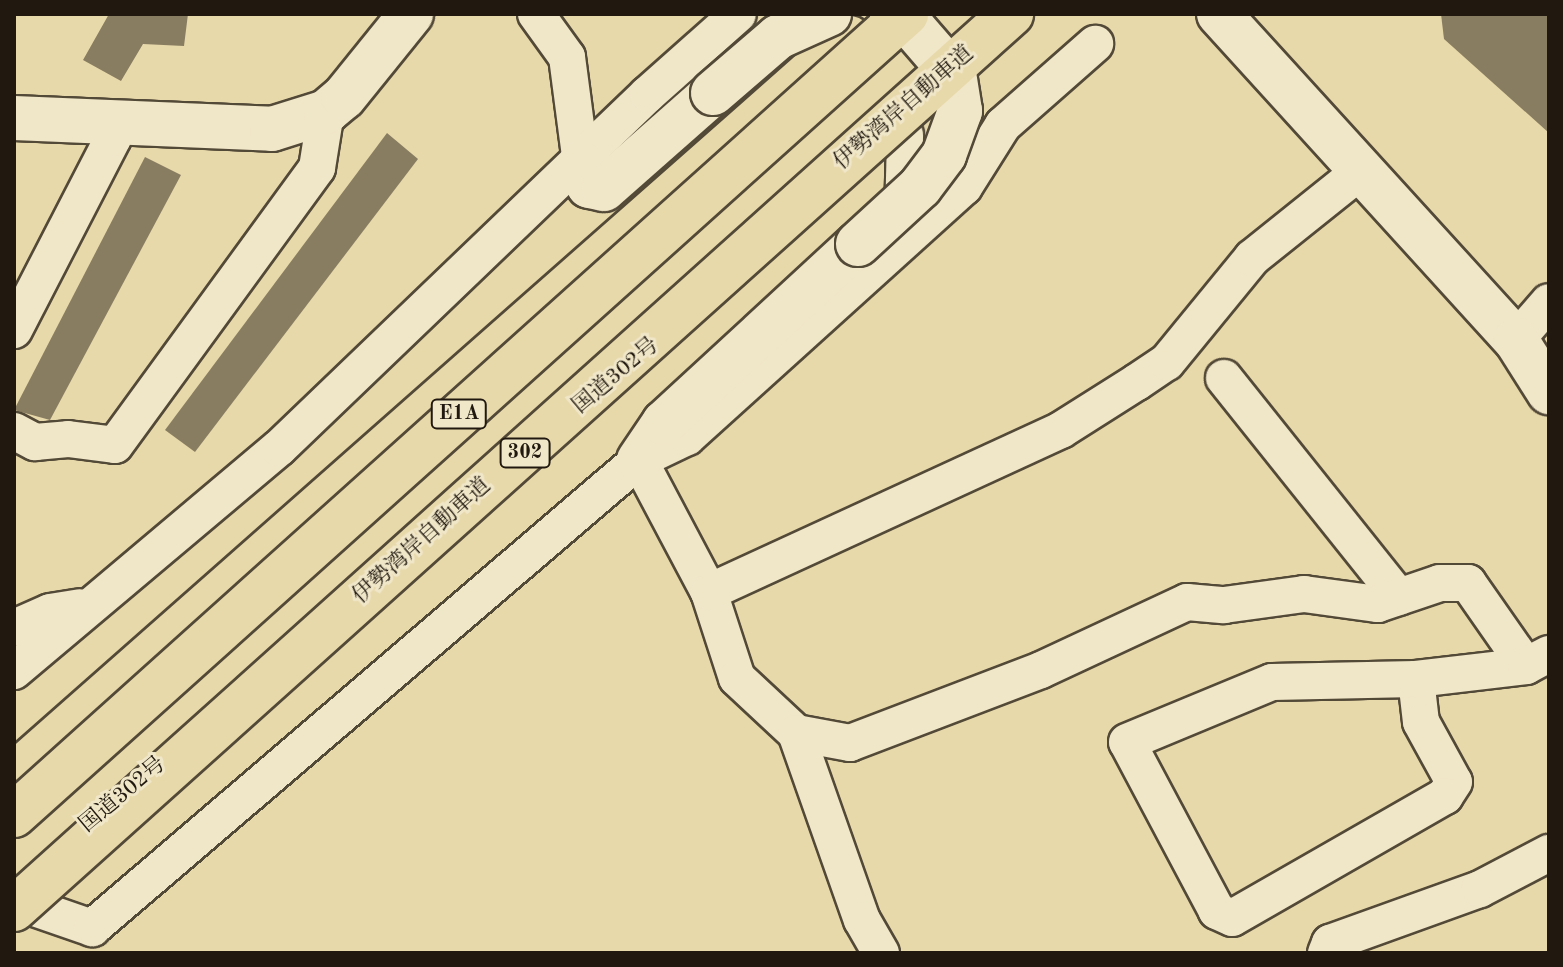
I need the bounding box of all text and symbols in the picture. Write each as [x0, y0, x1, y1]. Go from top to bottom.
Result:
street label: 伊勢湾岸自動車道 [829, 40, 979, 176]
street label: 国道302号 [568, 332, 664, 420]
road number: E1A [429, 398, 489, 430]
road number: 302 [499, 437, 551, 469]
street label: 伊勢湾岸自動車道 [348, 472, 496, 610]
street label: 国道302号 [75, 751, 171, 839]

